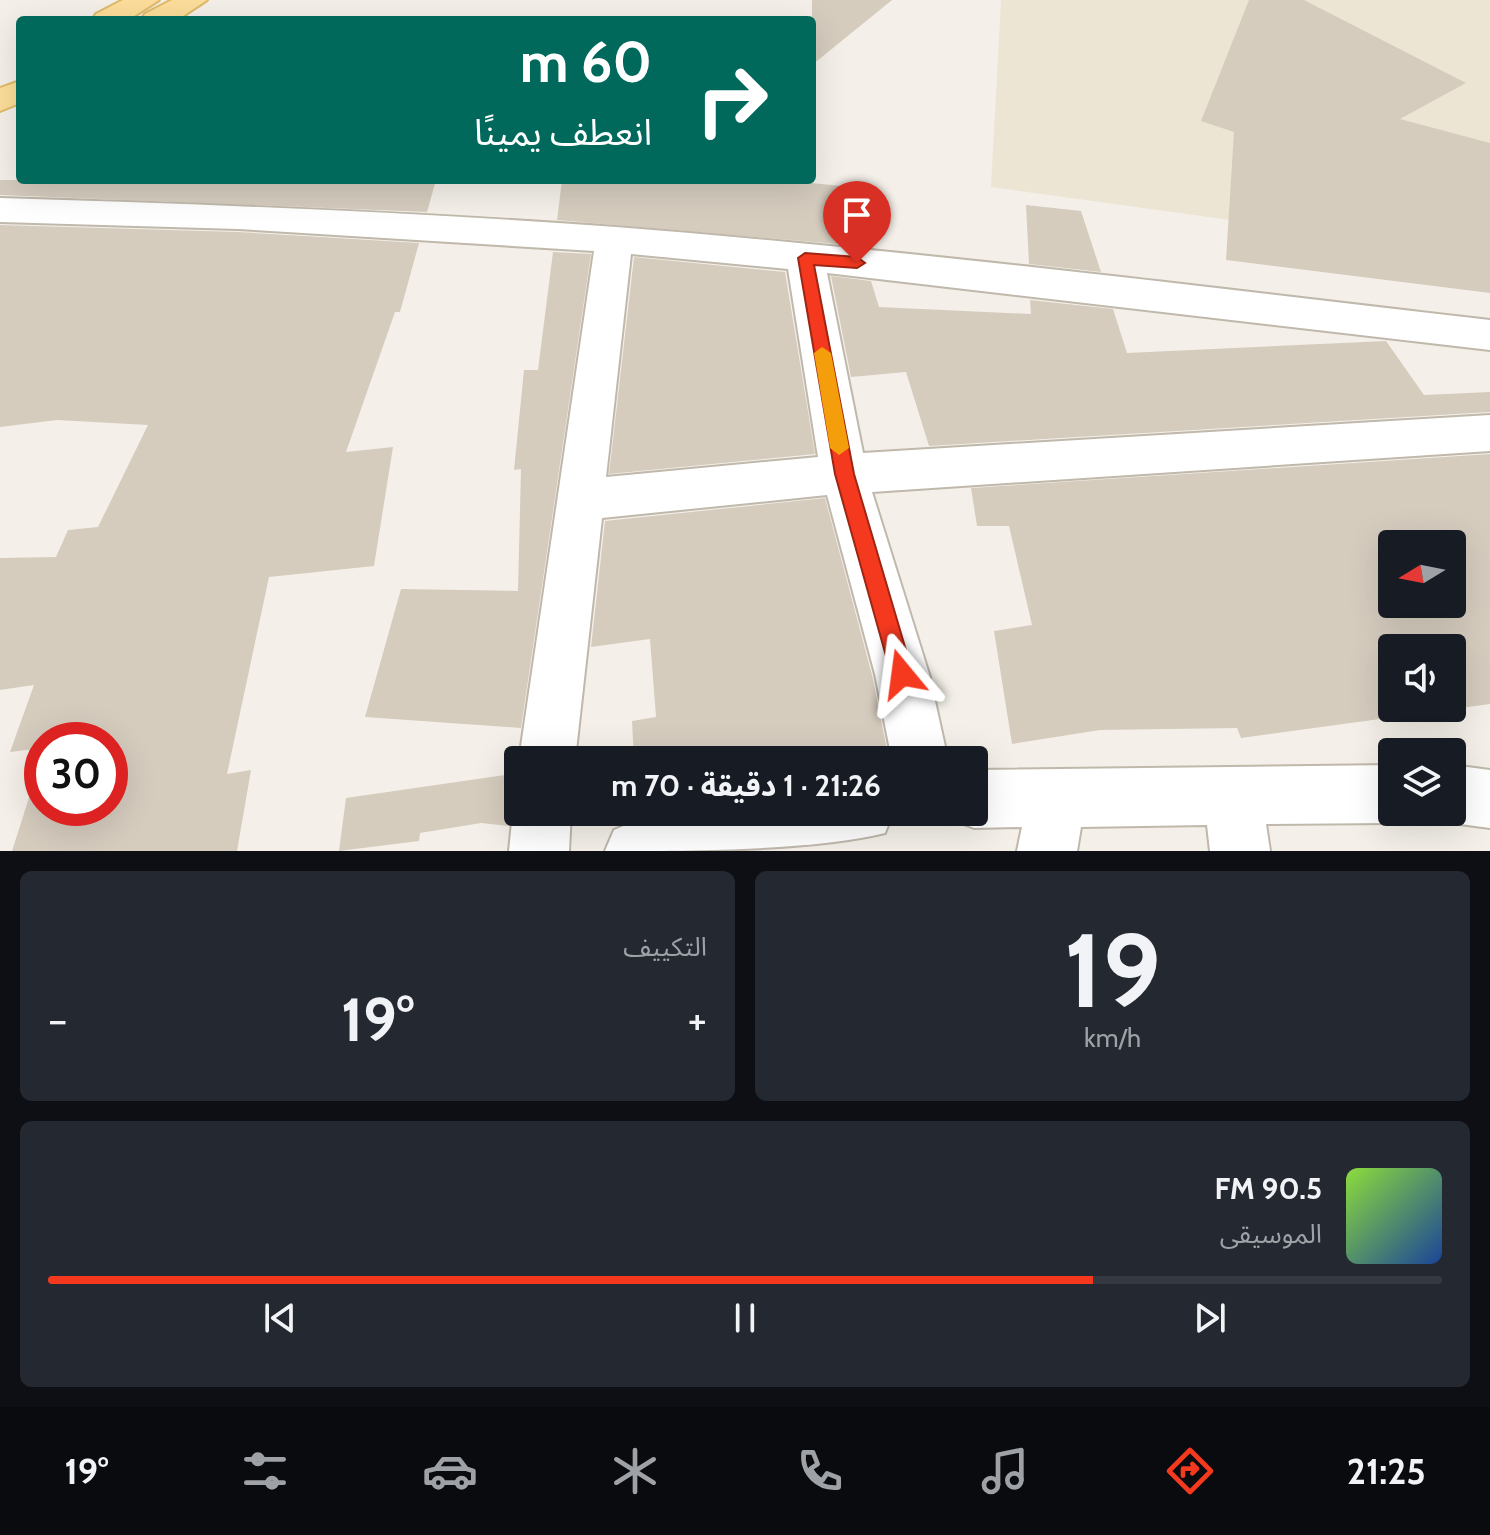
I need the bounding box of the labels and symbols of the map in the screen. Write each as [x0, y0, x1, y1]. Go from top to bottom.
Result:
pin [823, 181, 891, 263]
north arrow [1378, 530, 1466, 618]
position arrow [860, 632, 944, 716]
speed limit sign: 30 [24, 722, 128, 826]

